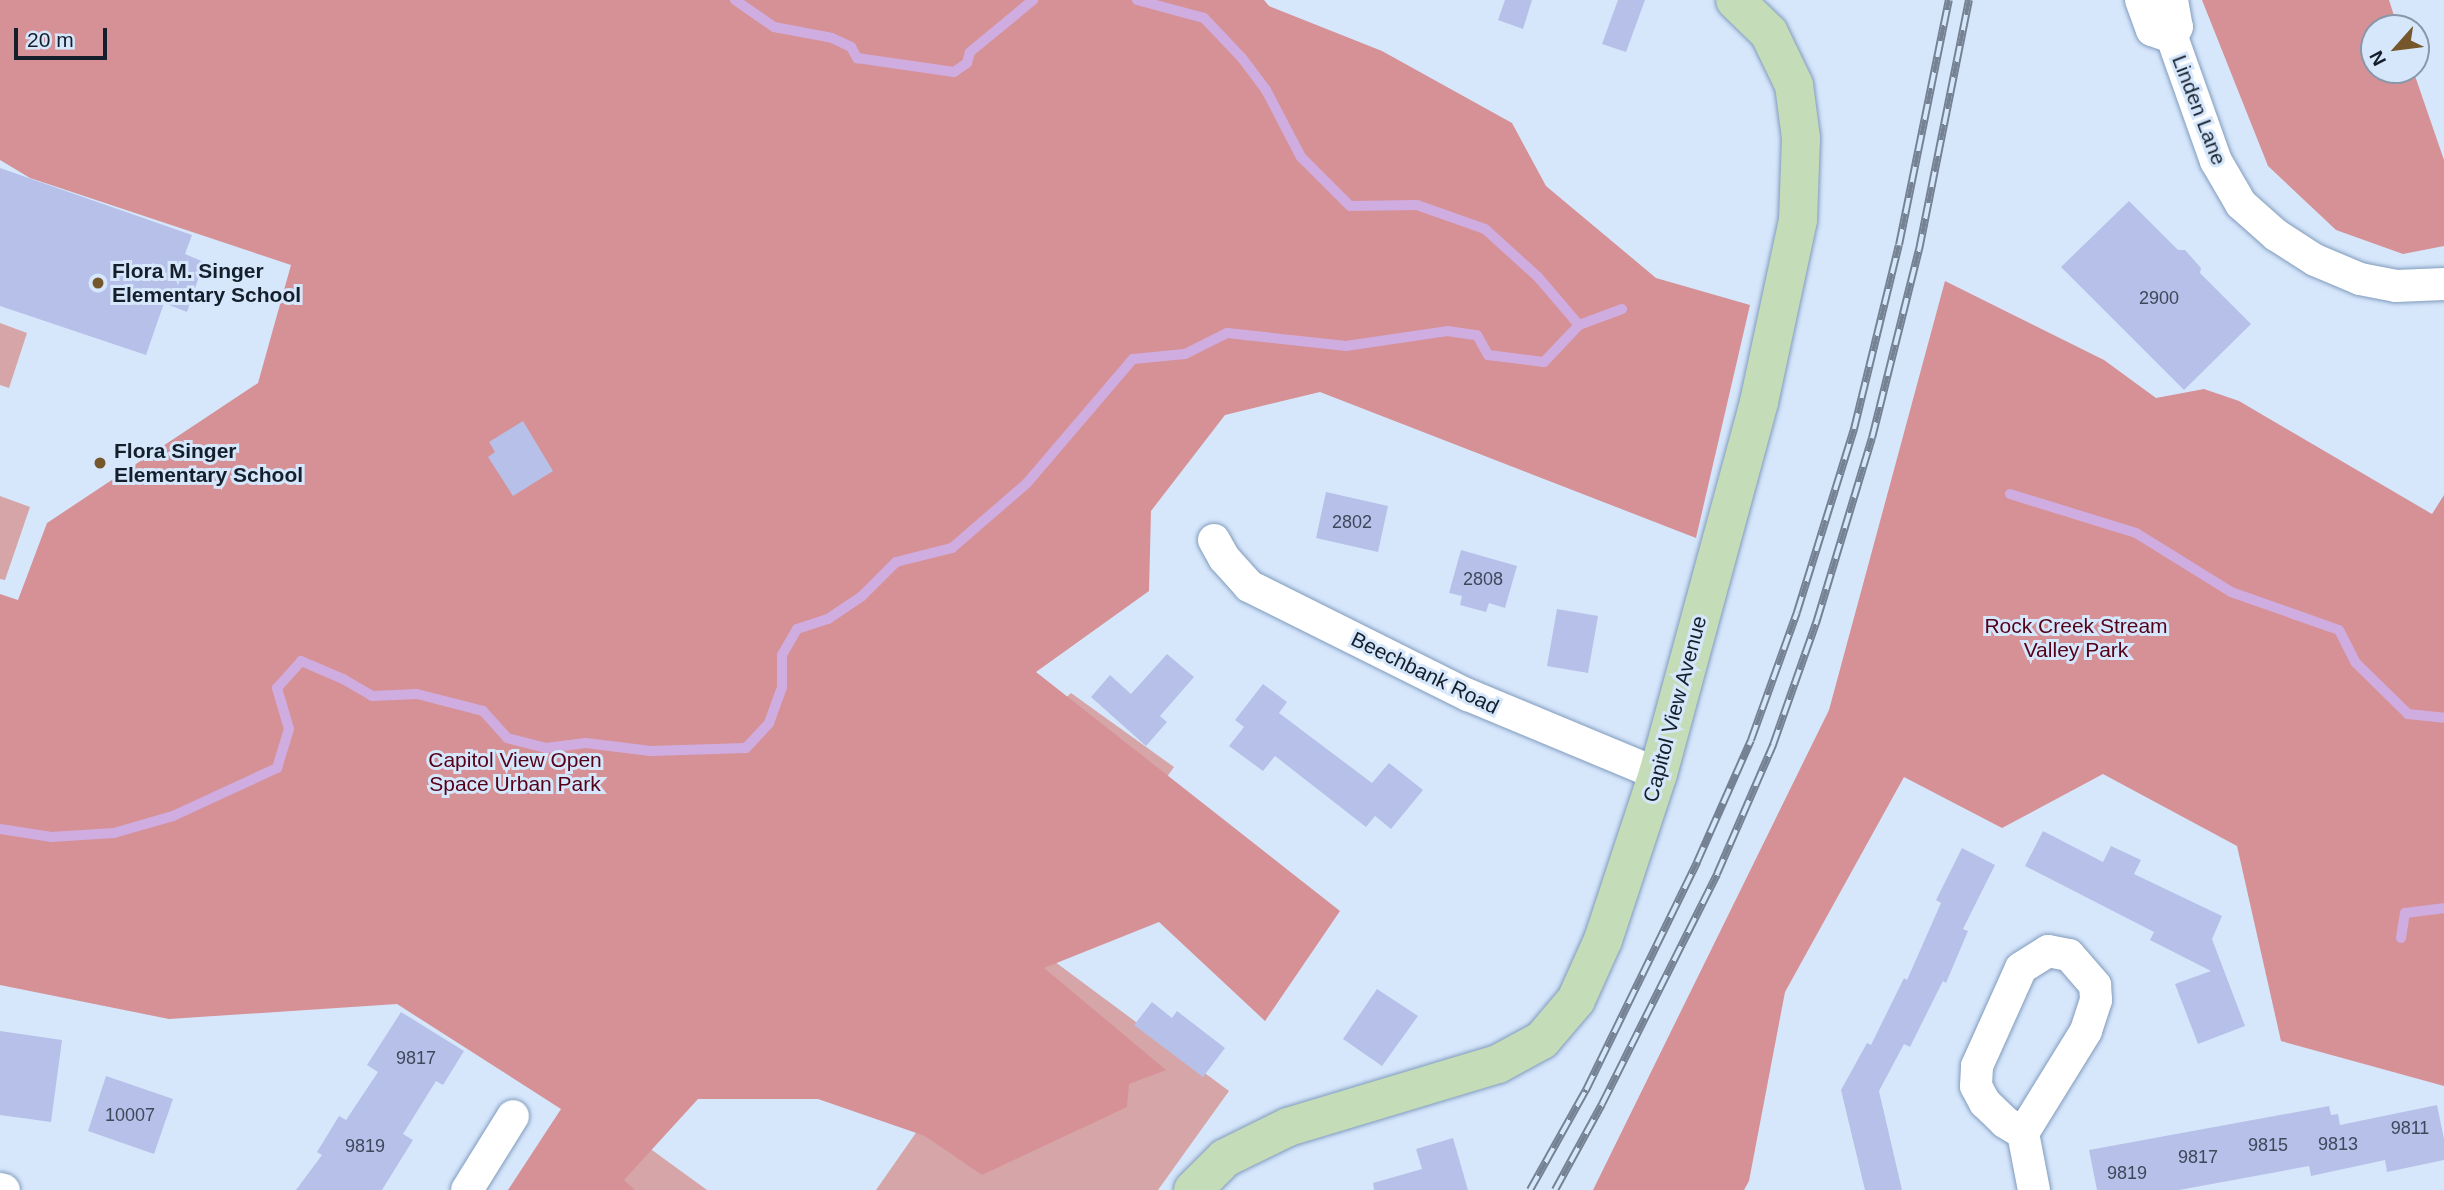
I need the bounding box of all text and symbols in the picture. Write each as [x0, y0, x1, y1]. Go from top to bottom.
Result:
scale bar [18, 14, 110, 58]
north arrow [2360, 14, 2430, 84]
text: 20 m [27, 28, 74, 51]
text: N [2365, 47, 2390, 69]
street label: Linden Lane [2167, 52, 2231, 168]
place label: Flora M. Singer Elementary School [112, 258, 301, 308]
marker: Flora M. Singer Elementary School [90, 275, 106, 291]
house number: 2900 [2139, 287, 2179, 309]
place label: Flora Singer Elementary School [114, 438, 303, 488]
marker: Flora Singer Elementary School [92, 455, 108, 471]
house number: 2802 [1332, 511, 1372, 533]
house number: 2808 [1463, 568, 1503, 590]
street label: Capitol View Avenue [1638, 613, 1712, 805]
park label: Rock Creek Stream Valley Park [1984, 613, 2168, 663]
street label: Beechbank Road [1347, 626, 1503, 720]
park label: Capitol View Open Space Urban Park [428, 747, 602, 797]
house number: 9817 [396, 1047, 436, 1069]
house number: 10007 [105, 1104, 155, 1126]
house number: 9811 [2391, 1117, 2429, 1139]
house number: 9813 [2318, 1133, 2358, 1155]
house number: 9815 [2248, 1134, 2288, 1156]
house number: 9819 [345, 1135, 385, 1157]
house number: 9817 [2178, 1146, 2218, 1168]
house number: 9819 [2107, 1162, 2147, 1184]

